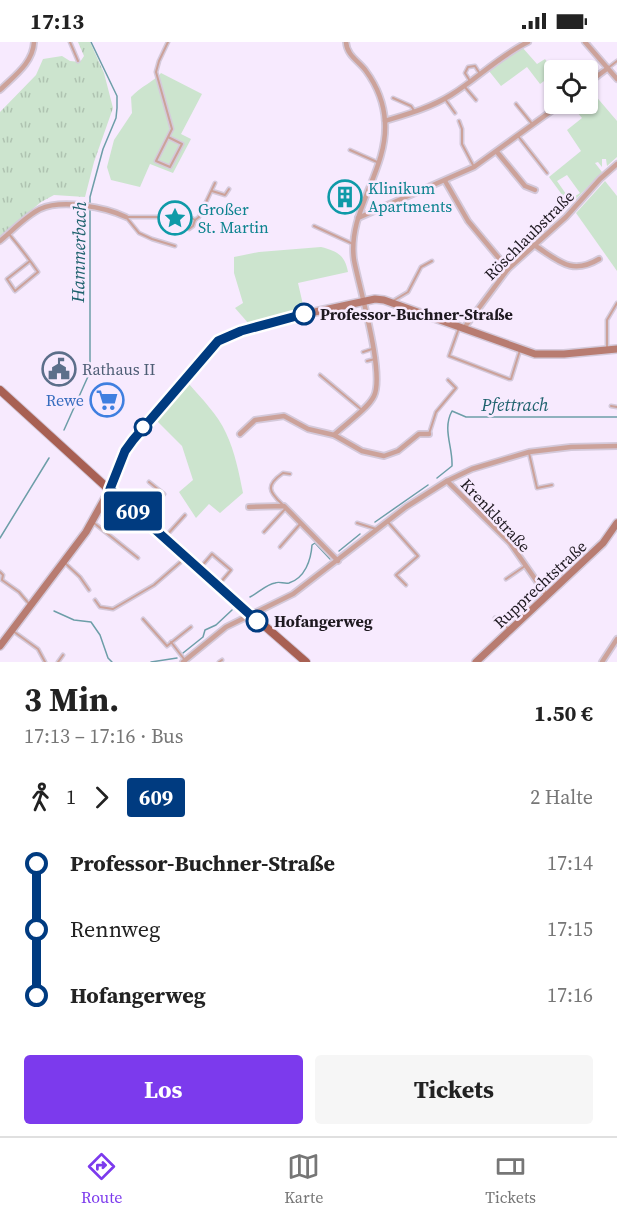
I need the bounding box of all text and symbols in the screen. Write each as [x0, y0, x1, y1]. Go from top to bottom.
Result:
text: 17:13 [30, 6, 84, 36]
map controls [544, 60, 598, 114]
button: locate [544, 60, 598, 114]
place label: Klinikum Apartments [368, 177, 452, 217]
building icon: Klinikum Apartments [327, 179, 363, 215]
street label: Röschlaubstraße [479, 185, 579, 285]
place label: Großer St. Martin [198, 198, 269, 238]
place icon: Großer St. Martin [157, 200, 193, 236]
water label: Hammerbach [65, 201, 92, 304]
marker: Professor-Buchner-Straße [293, 303, 315, 325]
place label: Professor-Buchner-Straße [320, 303, 513, 325]
public building icon: Rathaus II [41, 351, 77, 387]
place label: Rathaus II [82, 358, 155, 380]
supermarket icon: Rewe [89, 382, 125, 418]
place label: Rewe [46, 389, 84, 411]
water label: Pfettrach [480, 392, 549, 417]
unlabelled marker [134, 418, 152, 436]
street label: Krenklstraße [456, 473, 536, 557]
line badge: 609 [98, 492, 168, 530]
text: 609 [116, 497, 150, 526]
street label: Rupprechtstraße [489, 535, 591, 633]
marker: Hofangerweg [246, 610, 268, 632]
place label: Hofangerweg [274, 610, 373, 632]
text: 3 Min. [24, 677, 119, 722]
text: 1.50 € [534, 698, 593, 728]
text: 17:13 – 17:16 · Bus [24, 722, 183, 750]
icon: walk [24, 781, 57, 814]
icon: forward [85, 781, 118, 814]
text: 1 [66, 783, 76, 811]
text: 609 [139, 783, 173, 812]
text: 2 Halte [530, 783, 593, 811]
text: Professor-Buchner-Straße [70, 848, 335, 878]
text: 17:14 [547, 849, 593, 877]
text: Rennweg [70, 914, 160, 944]
text: 17:15 [547, 915, 593, 943]
text: Hofangerweg [70, 980, 206, 1010]
text: 17:16 [547, 981, 593, 1009]
button: Los [24, 1055, 303, 1124]
button: Tickets [315, 1055, 593, 1124]
tab: Route [81, 1150, 123, 1208]
tab: Karte [284, 1150, 323, 1208]
tab: Tickets [485, 1150, 536, 1208]

